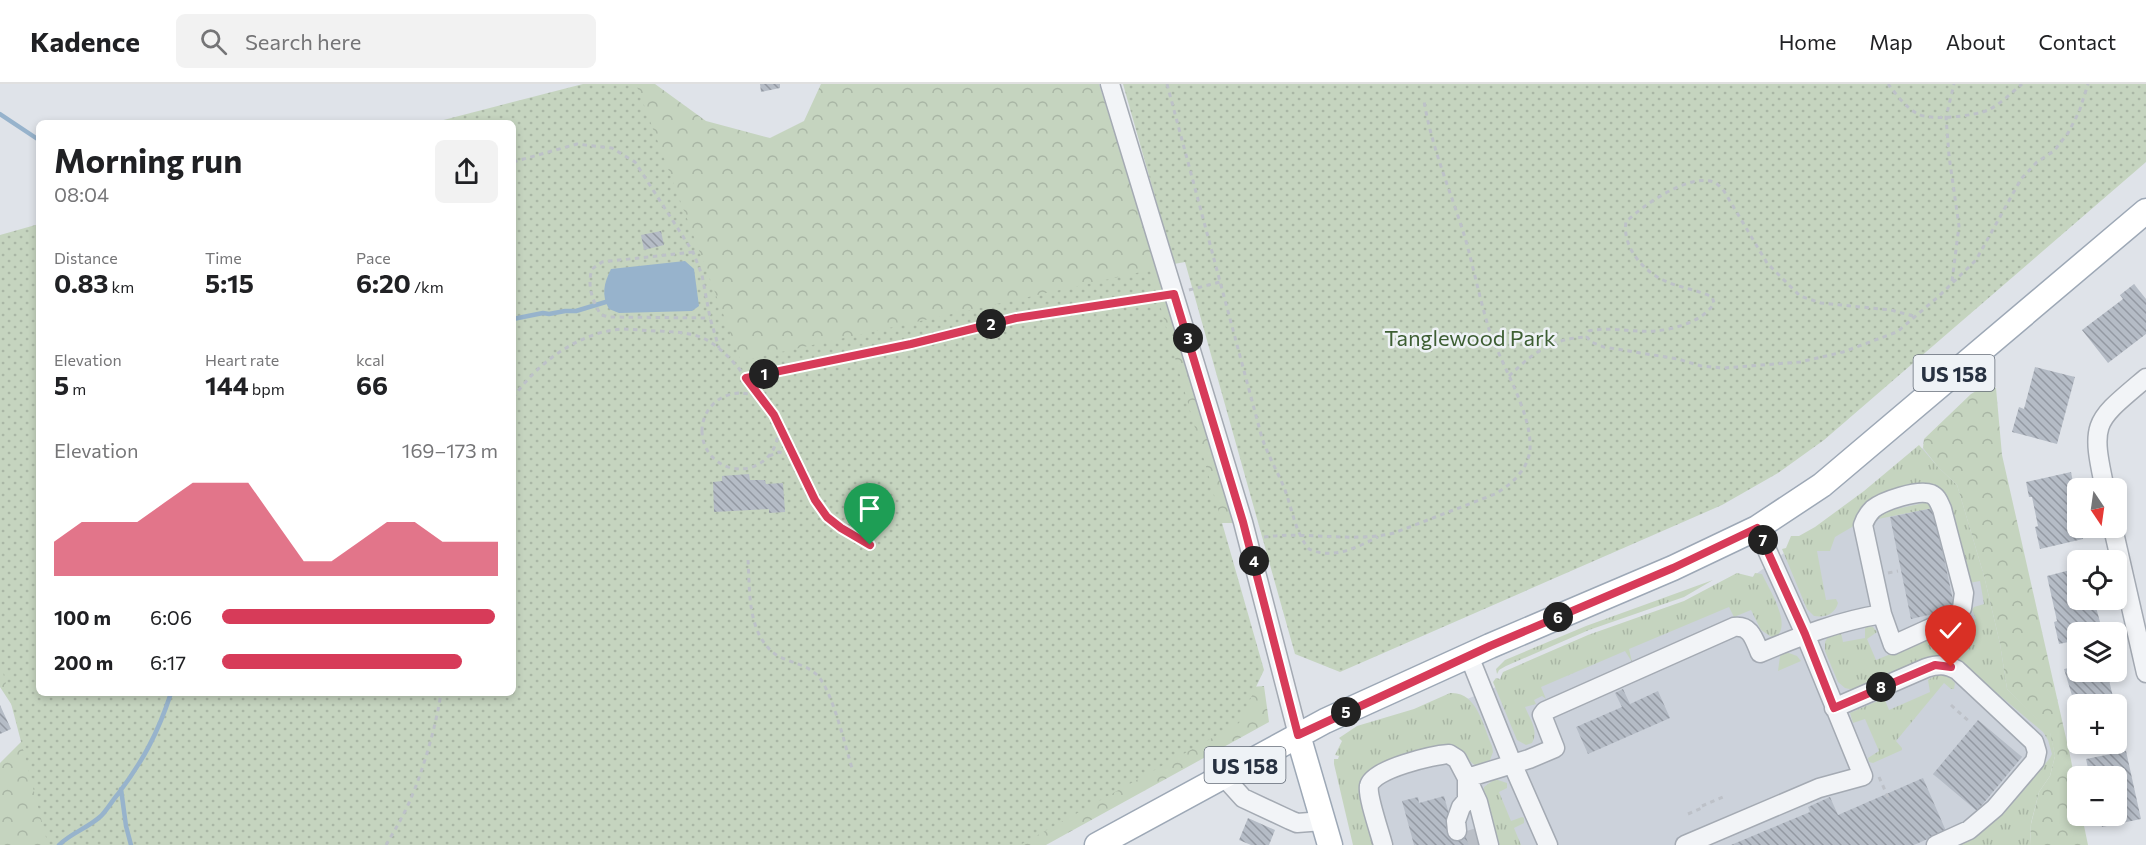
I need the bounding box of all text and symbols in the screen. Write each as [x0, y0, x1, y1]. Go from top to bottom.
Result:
search box [176, 14, 596, 68]
text: Kadence [30, 24, 140, 58]
icon: search [197, 25, 230, 58]
text: Search here [245, 28, 361, 55]
text: Home [1779, 29, 1836, 54]
text: Map [1869, 29, 1913, 54]
text: About [1946, 29, 2005, 54]
text: Contact [2038, 29, 2116, 54]
text: Morning run [54, 139, 242, 180]
button: share [435, 140, 498, 203]
text: 08:04 [54, 182, 109, 206]
text: Distance [54, 248, 118, 267]
text: Time [205, 248, 242, 267]
text: Pace [356, 248, 391, 267]
text: 0.83 [54, 267, 109, 298]
text: 5:15 [205, 267, 254, 298]
text: 6:20 [356, 267, 411, 298]
text: km [109, 277, 134, 296]
text: /km [411, 277, 444, 296]
pin: 2 [976, 309, 1006, 339]
text: 2 [986, 314, 996, 333]
pin: 3 [1173, 323, 1203, 353]
park label: Tanglewood Park [1384, 324, 1556, 351]
text: 3 [1183, 328, 1193, 347]
text: Elevation [54, 350, 122, 369]
text: Heart rate [205, 350, 279, 369]
text: kcal [356, 350, 385, 369]
road number: US 158 [1914, 355, 1994, 391]
pin: 1 [749, 359, 779, 389]
text: 1 [760, 364, 768, 383]
text: 5 [54, 369, 69, 400]
text: 144 [205, 369, 249, 400]
text: 66 [356, 369, 388, 400]
text: m [69, 379, 86, 398]
text: bpm [249, 379, 285, 398]
text: Elevation [54, 438, 139, 462]
text: 169–173 m [402, 438, 498, 462]
north arrow [2067, 478, 2127, 538]
map controls [2067, 478, 2127, 826]
pin [844, 483, 895, 545]
icon: arrive [853, 492, 886, 525]
pin: 7 [1748, 525, 1778, 555]
text: 7 [1759, 530, 1767, 549]
pin: 4 [1239, 546, 1269, 576]
button: locate [2067, 550, 2127, 610]
text: 4 [1249, 551, 1259, 570]
pin: 6 [1543, 602, 1573, 632]
text: 100 m [54, 605, 111, 629]
text: 6:06 [150, 605, 192, 629]
pin [1925, 605, 1976, 667]
text: 6 [1553, 607, 1563, 626]
icon: check [1934, 614, 1967, 647]
button: layers [2067, 622, 2127, 682]
text: 200 m [54, 650, 113, 674]
text: 6:17 [150, 650, 186, 674]
pin: 8 [1866, 672, 1896, 702]
text: 8 [1876, 677, 1886, 696]
button: + [2067, 694, 2127, 754]
pin: 5 [1331, 697, 1361, 727]
text: 5 [1341, 702, 1351, 721]
road number: US 158 [1204, 747, 1286, 783]
button: − [2067, 766, 2127, 826]

